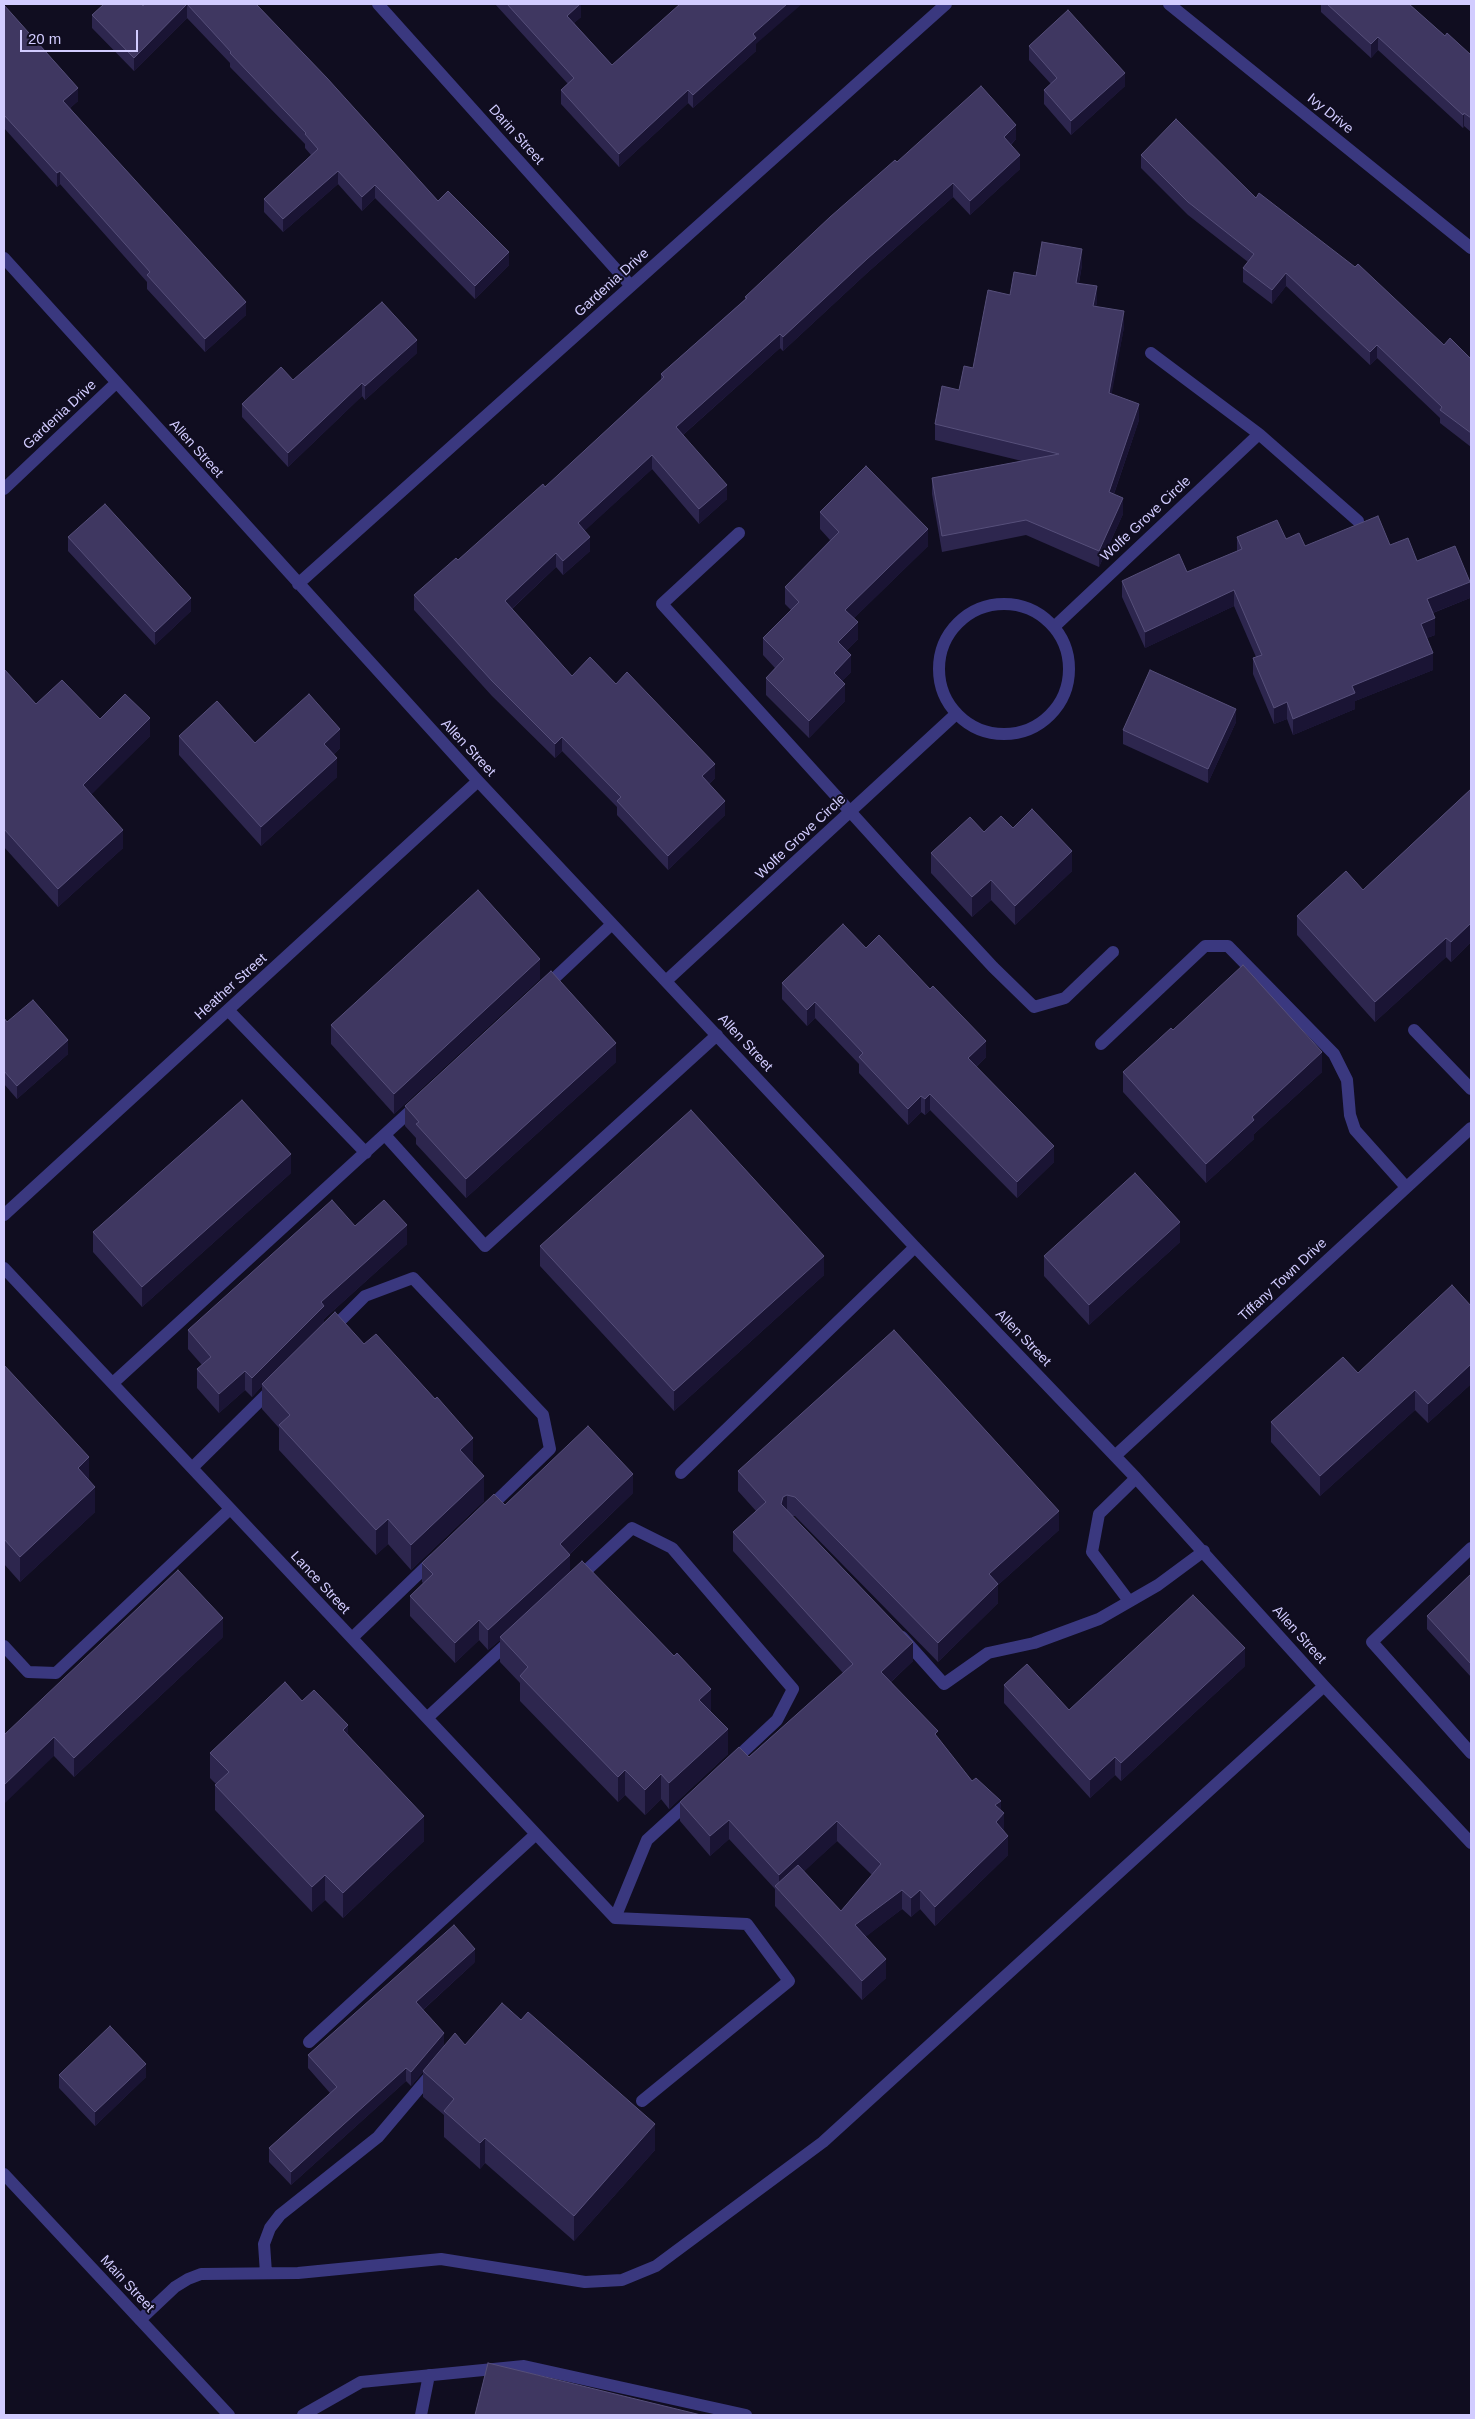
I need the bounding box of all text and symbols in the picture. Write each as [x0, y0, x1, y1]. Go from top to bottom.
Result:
scale bar [22, 20, 140, 52]
text: 20 m [28, 30, 61, 47]
street label: Ivy Drive [1304, 90, 1356, 138]
street label: Darin Street [485, 102, 547, 168]
street label: Gardenia Drive [571, 245, 653, 321]
street label: Gardenia Drive [20, 377, 100, 453]
street label: Allen Street [166, 416, 226, 482]
street label: Wolfe Grove Circle [1097, 473, 1195, 565]
street label: Allen Street [437, 716, 499, 780]
street label: Wolfe Grove Circle [752, 791, 850, 883]
street label: Heather Street [192, 950, 270, 1024]
street label: Allen Street [714, 1011, 776, 1075]
street label: Tiffany Town Drive [1235, 1235, 1331, 1325]
street label: Allen Street [992, 1306, 1054, 1370]
street label: Lance Street [287, 1548, 353, 1618]
street label: Allen Street [1269, 1602, 1329, 1668]
street label: Main Street [96, 2252, 158, 2316]

